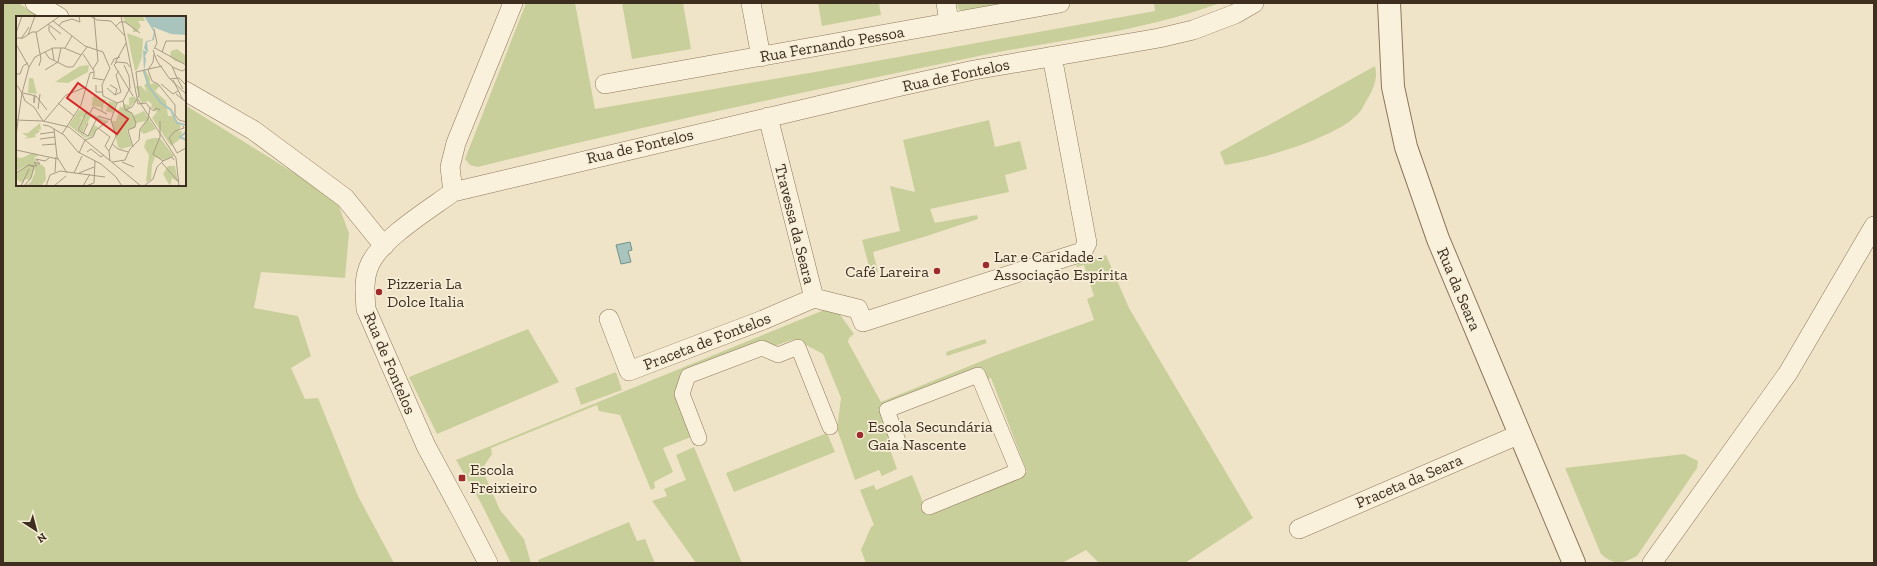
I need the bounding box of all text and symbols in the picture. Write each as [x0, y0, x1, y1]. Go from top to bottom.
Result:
inset map [16, 16, 186, 186]
street label: Rua Fernando Pessoa [758, 22, 906, 66]
street label: Rua de Fontelos [901, 54, 1011, 96]
street label: Rua de Fontelos [585, 124, 695, 168]
street label: Travessa da Seara [771, 162, 819, 286]
street label: Rua da Seara [1433, 245, 1485, 334]
place label: Lar e Caridade - Associação Espírita [994, 247, 1128, 284]
marker: Lar e Caridade - Associação Espírita [981, 260, 991, 270]
place label: Café Lareira [845, 262, 929, 281]
marker: Café Lareira [932, 266, 942, 276]
place label: Pizzeria La Dolce Italia [387, 274, 465, 311]
marker: Pizzeria La Dolce Italia [374, 287, 384, 297]
street label: Praceta de Fontelos [641, 308, 773, 374]
street label: Rua de Fontelos [360, 309, 420, 417]
place label: Escola Secundária Gaia Nascente [868, 417, 993, 454]
marker: Escola Secundária Gaia Nascente [855, 430, 865, 440]
street label: Praceta da Seara [1353, 450, 1466, 512]
place label: Escola Freixieiro [470, 460, 537, 497]
marker: Escola Freixieiro [457, 473, 467, 483]
north arrow [16, 510, 56, 550]
text: N [34, 530, 49, 546]

